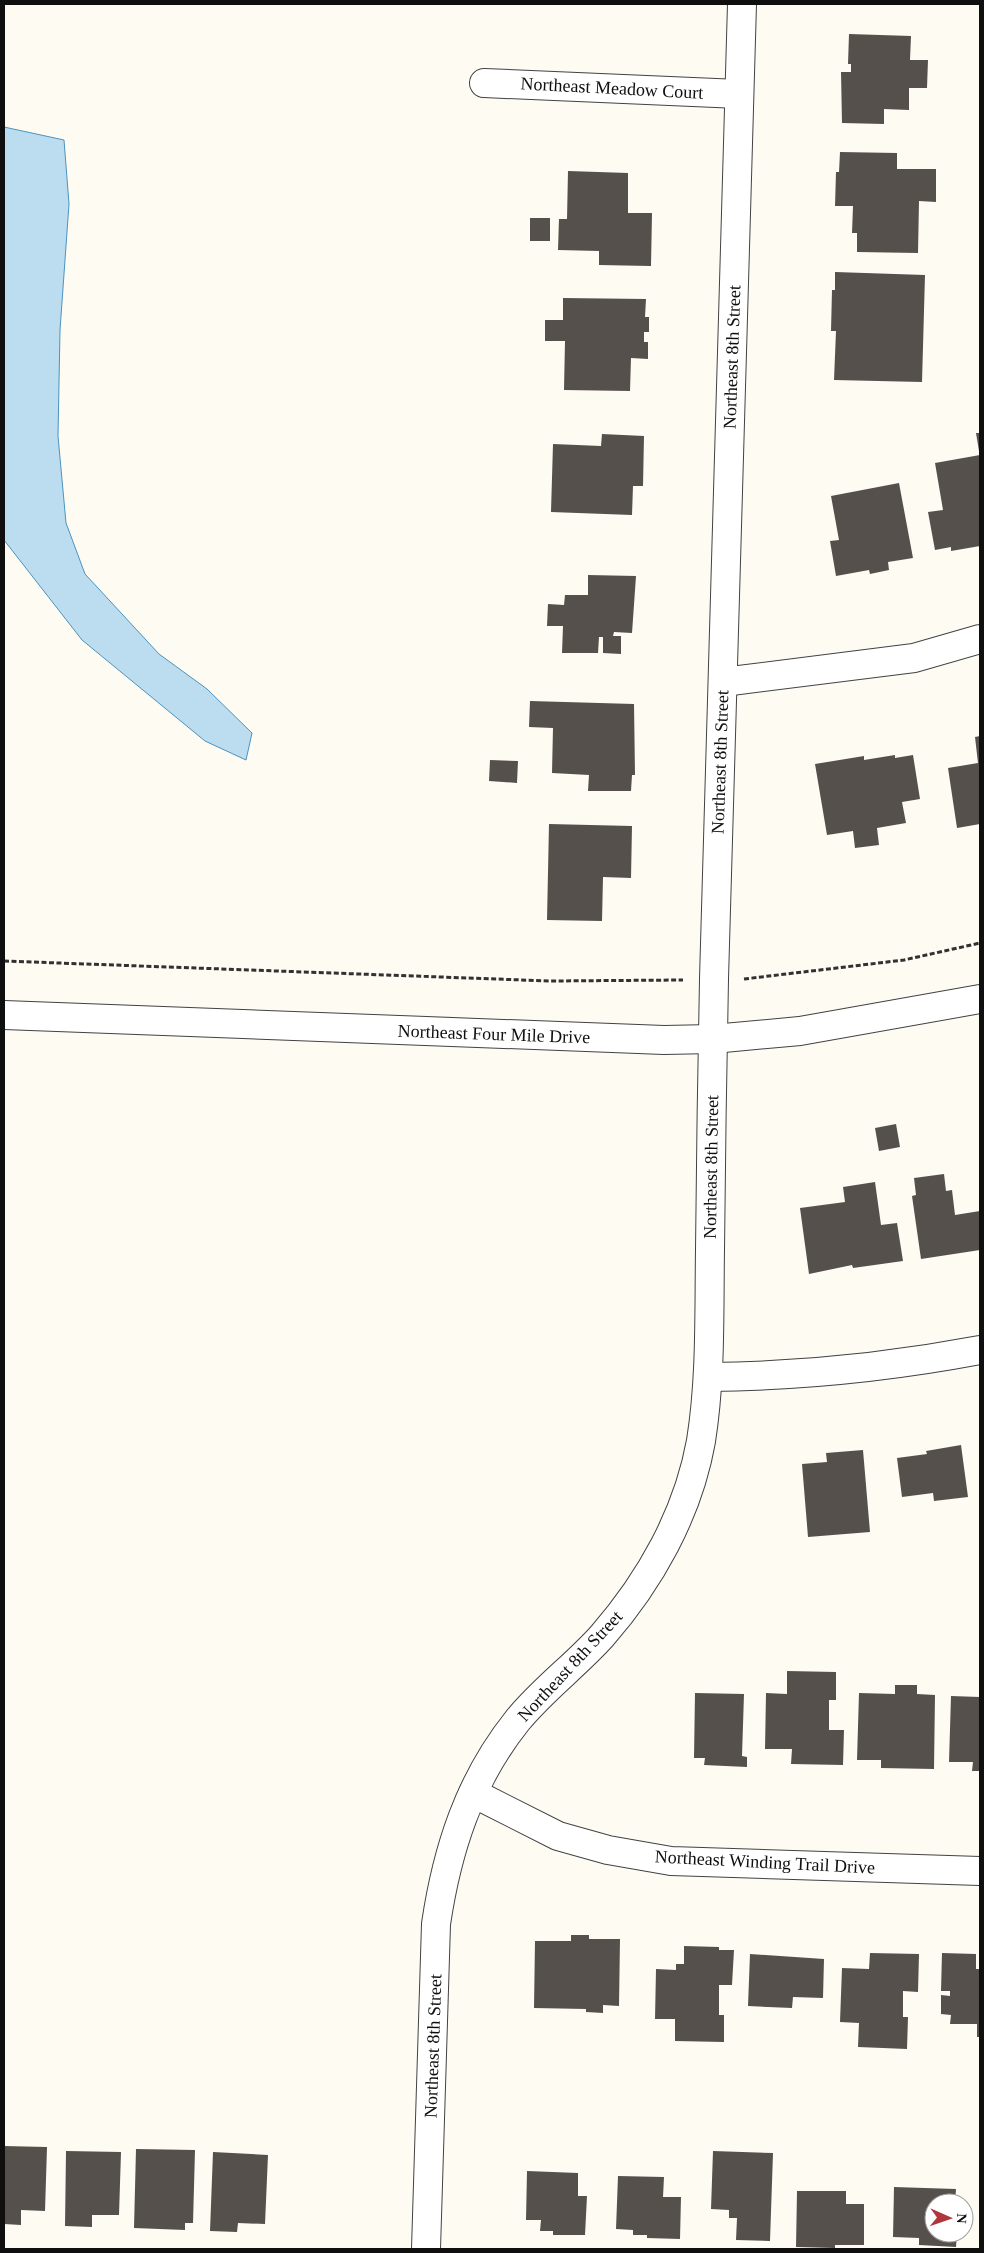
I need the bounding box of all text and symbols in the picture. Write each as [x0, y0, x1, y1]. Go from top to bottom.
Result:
street label: Northeast Meadow Court [520, 73, 704, 103]
street label: Northeast 8th Street [719, 285, 745, 429]
street label: Northeast 8th Street [707, 690, 733, 834]
street label: Northeast Four Mile Drive [397, 1021, 591, 1047]
street label: Northeast 8th Street [700, 1095, 722, 1239]
street label: Northeast 8th Street [514, 1607, 626, 1725]
street label: Northeast Winding Trail Drive [654, 1846, 876, 1878]
street label: Northeast 8th Street [420, 1974, 446, 2118]
north arrow [924, 2193, 974, 2243]
text: N [954, 2213, 969, 2224]

